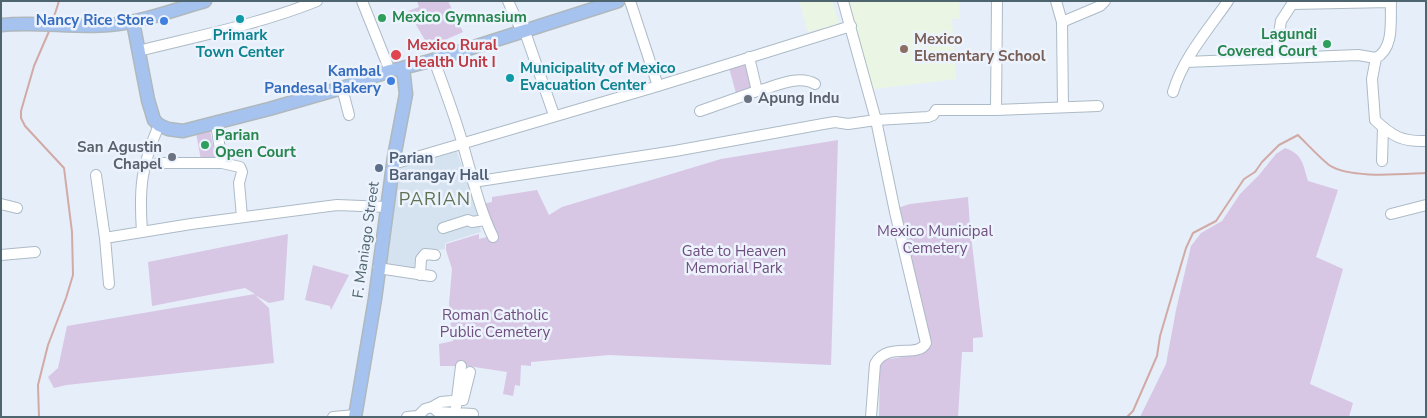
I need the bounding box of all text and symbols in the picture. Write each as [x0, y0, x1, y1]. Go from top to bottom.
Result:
place label: Mexico Gymnasium [392, 9, 527, 27]
place label: Nancy Rice Store [36, 12, 154, 30]
marker: Mexico Gymnasium [376, 12, 388, 24]
marker: Primark Town Center [234, 13, 246, 25]
marker: Nancy Rice Store [158, 15, 170, 27]
place label: Lagundi Covered Court [1217, 26, 1317, 61]
place label: Primark Town Center [196, 27, 284, 62]
place label: Mexico Elementary School [914, 31, 1045, 66]
place label: Mexico Rural Health Unit I [407, 37, 498, 72]
marker: Lagundi Covered Court [1321, 38, 1333, 50]
marker: Mexico Elementary School [898, 43, 910, 55]
marker: Mexico Rural Health Unit I [389, 48, 403, 62]
place label: Municipality of Mexico Evacuation Center [520, 60, 676, 95]
place label: Kambal Pandesal Bakery [264, 63, 381, 98]
marker: Municipality of Mexico Evacuation Center [504, 72, 516, 84]
marker: Kambal Pandesal Bakery [385, 75, 397, 87]
place label: Apung Indu [758, 90, 839, 108]
marker: Apung Indu [742, 93, 754, 105]
place label: Parian Open Court [215, 127, 296, 162]
place label: San Agustin Chapel [77, 139, 162, 174]
marker: Parian Open Court [199, 139, 211, 151]
place label: Parian Barangay Hall [389, 150, 489, 185]
marker: San Agustin Chapel [166, 151, 178, 163]
marker: Parian Barangay Hall [373, 162, 385, 174]
street label: F. Maniago Street [350, 180, 384, 300]
district label: PARIAN [398, 190, 472, 212]
park label: Mexico Municipal Cemetery [877, 223, 993, 258]
park label: Gate to Heaven Memorial Park [682, 243, 786, 278]
park label: Roman Catholic Public Cemetery [440, 307, 550, 342]

